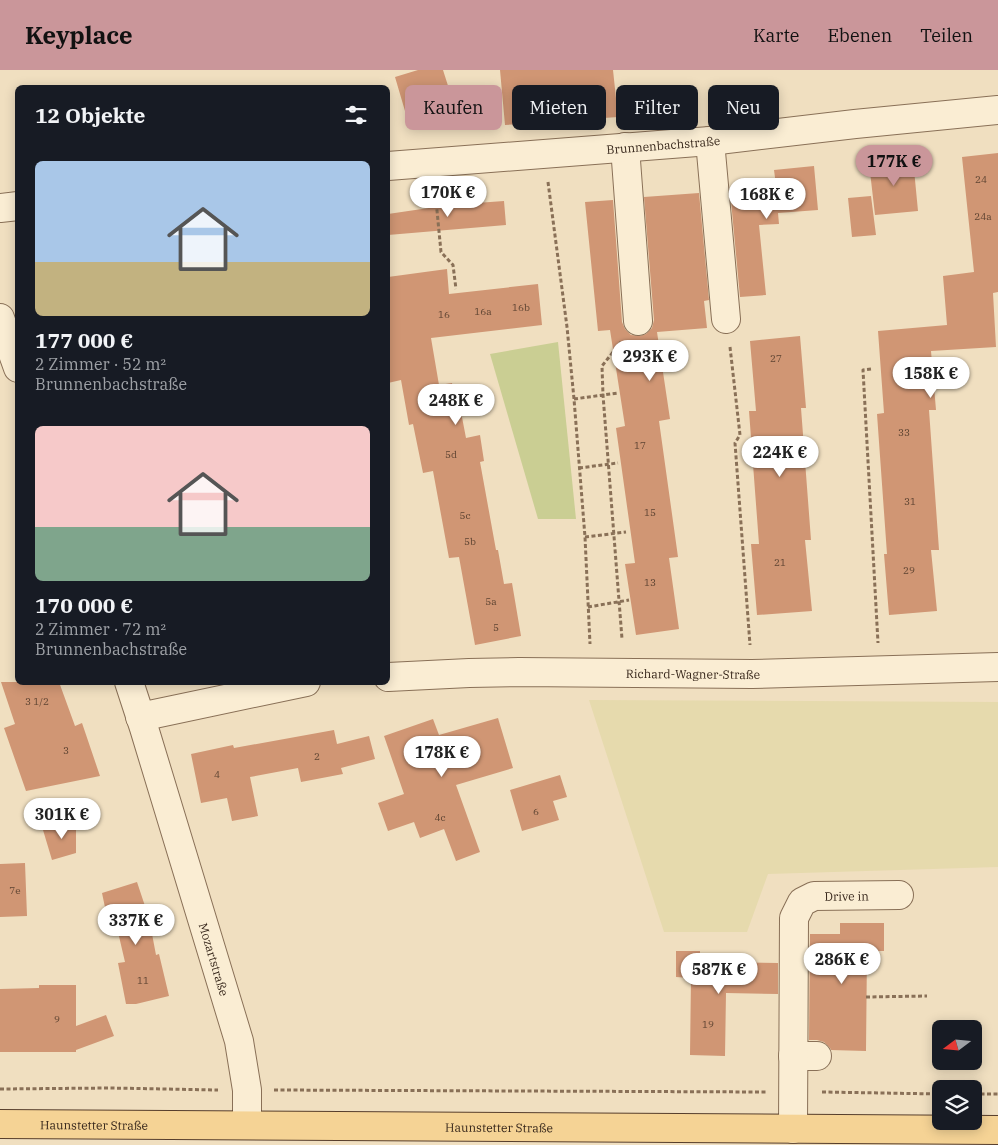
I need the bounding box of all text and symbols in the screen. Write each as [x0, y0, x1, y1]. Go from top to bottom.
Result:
text: Keyplace [25, 19, 133, 51]
text: Karte [753, 24, 799, 47]
text: Ebenen [827, 24, 892, 47]
text: Teilen [920, 24, 973, 47]
chip: Kaufen [405, 85, 502, 130]
chip: Mieten [512, 85, 606, 130]
chip: Filter [616, 85, 698, 130]
chip: Neu [708, 85, 779, 130]
text: 12 Objekte [35, 101, 145, 129]
icon: filters [342, 101, 370, 129]
street label: Brunnenbachstraße [606, 132, 721, 157]
pin: 177K € [853, 144, 935, 187]
text: 177K € [867, 151, 921, 171]
house number: 24 [975, 173, 987, 186]
pin: 170K € [407, 176, 489, 218]
pin: 168K € [726, 178, 808, 220]
text: 170K € [421, 182, 475, 202]
text: 168K € [740, 184, 794, 204]
icon: home [158, 194, 248, 284]
house number: 24a [974, 210, 992, 223]
house number: 16b [512, 301, 530, 314]
house number: 16a [474, 305, 492, 318]
house number: 16 [438, 308, 450, 321]
text: 177 000 € [35, 326, 133, 354]
pin: 293K € [609, 340, 691, 382]
text: 293K € [623, 346, 677, 366]
house number: 27 [770, 352, 782, 365]
text: 2 Zimmer · 52 m² [35, 354, 166, 374]
pin: 158K € [890, 356, 972, 399]
text: 158K € [904, 363, 958, 383]
text: Brunnenbachstraße [35, 374, 187, 394]
pin: 248K € [415, 384, 497, 426]
text: 248K € [429, 390, 483, 410]
house number: 33 [898, 426, 910, 439]
pin: 224K € [739, 436, 821, 478]
house number: 17 [634, 439, 646, 452]
text: 224K € [753, 442, 807, 462]
house number: 5d [445, 448, 457, 461]
icon: home [158, 459, 248, 549]
house number: 31 [904, 495, 916, 508]
house number: 15 [644, 506, 656, 519]
house number: 5c [459, 509, 471, 522]
house number: 5b [464, 535, 476, 548]
house number: 21 [774, 556, 786, 569]
house number: 29 [903, 564, 915, 577]
house number: 13 [644, 576, 656, 589]
text: 170 000 € [35, 591, 133, 619]
house number: 5a [485, 595, 497, 608]
text: 2 Zimmer · 72 m² [35, 619, 166, 639]
house number: 5 [493, 621, 499, 634]
text: Brunnenbachstraße [35, 639, 187, 659]
street label: Richard-Wagner-Straße [626, 665, 760, 682]
house number: 3 1/2 [25, 695, 49, 708]
pin: 178K € [401, 736, 483, 778]
text: 178K € [415, 742, 469, 762]
house number: 3 [63, 744, 69, 757]
house number: 2 [314, 750, 320, 763]
house number: 4 [214, 768, 220, 781]
pin: 301K € [21, 798, 103, 840]
text: 301K € [35, 804, 89, 824]
house number: 6 [533, 805, 539, 818]
house number: 4c [434, 811, 446, 824]
house number: 7e [9, 884, 21, 897]
street label: Drive in [824, 888, 869, 903]
pin: 337K € [95, 904, 177, 946]
text: 337K € [109, 910, 163, 930]
street label: Mozartstraße [196, 921, 232, 998]
pin: 286K € [801, 942, 883, 985]
text: 286K € [815, 949, 869, 969]
pin: 587K € [678, 952, 760, 995]
text: 587K € [692, 959, 746, 979]
house number: 11 [137, 974, 149, 987]
house number: 9 [54, 1013, 60, 1026]
house number: 19 [702, 1018, 714, 1031]
north arrow [932, 1020, 982, 1070]
map controls [932, 1020, 982, 1130]
button: layers [932, 1080, 982, 1130]
street label: Haunstetter Straße [40, 1117, 148, 1132]
street label: Haunstetter Straße [445, 1119, 553, 1135]

